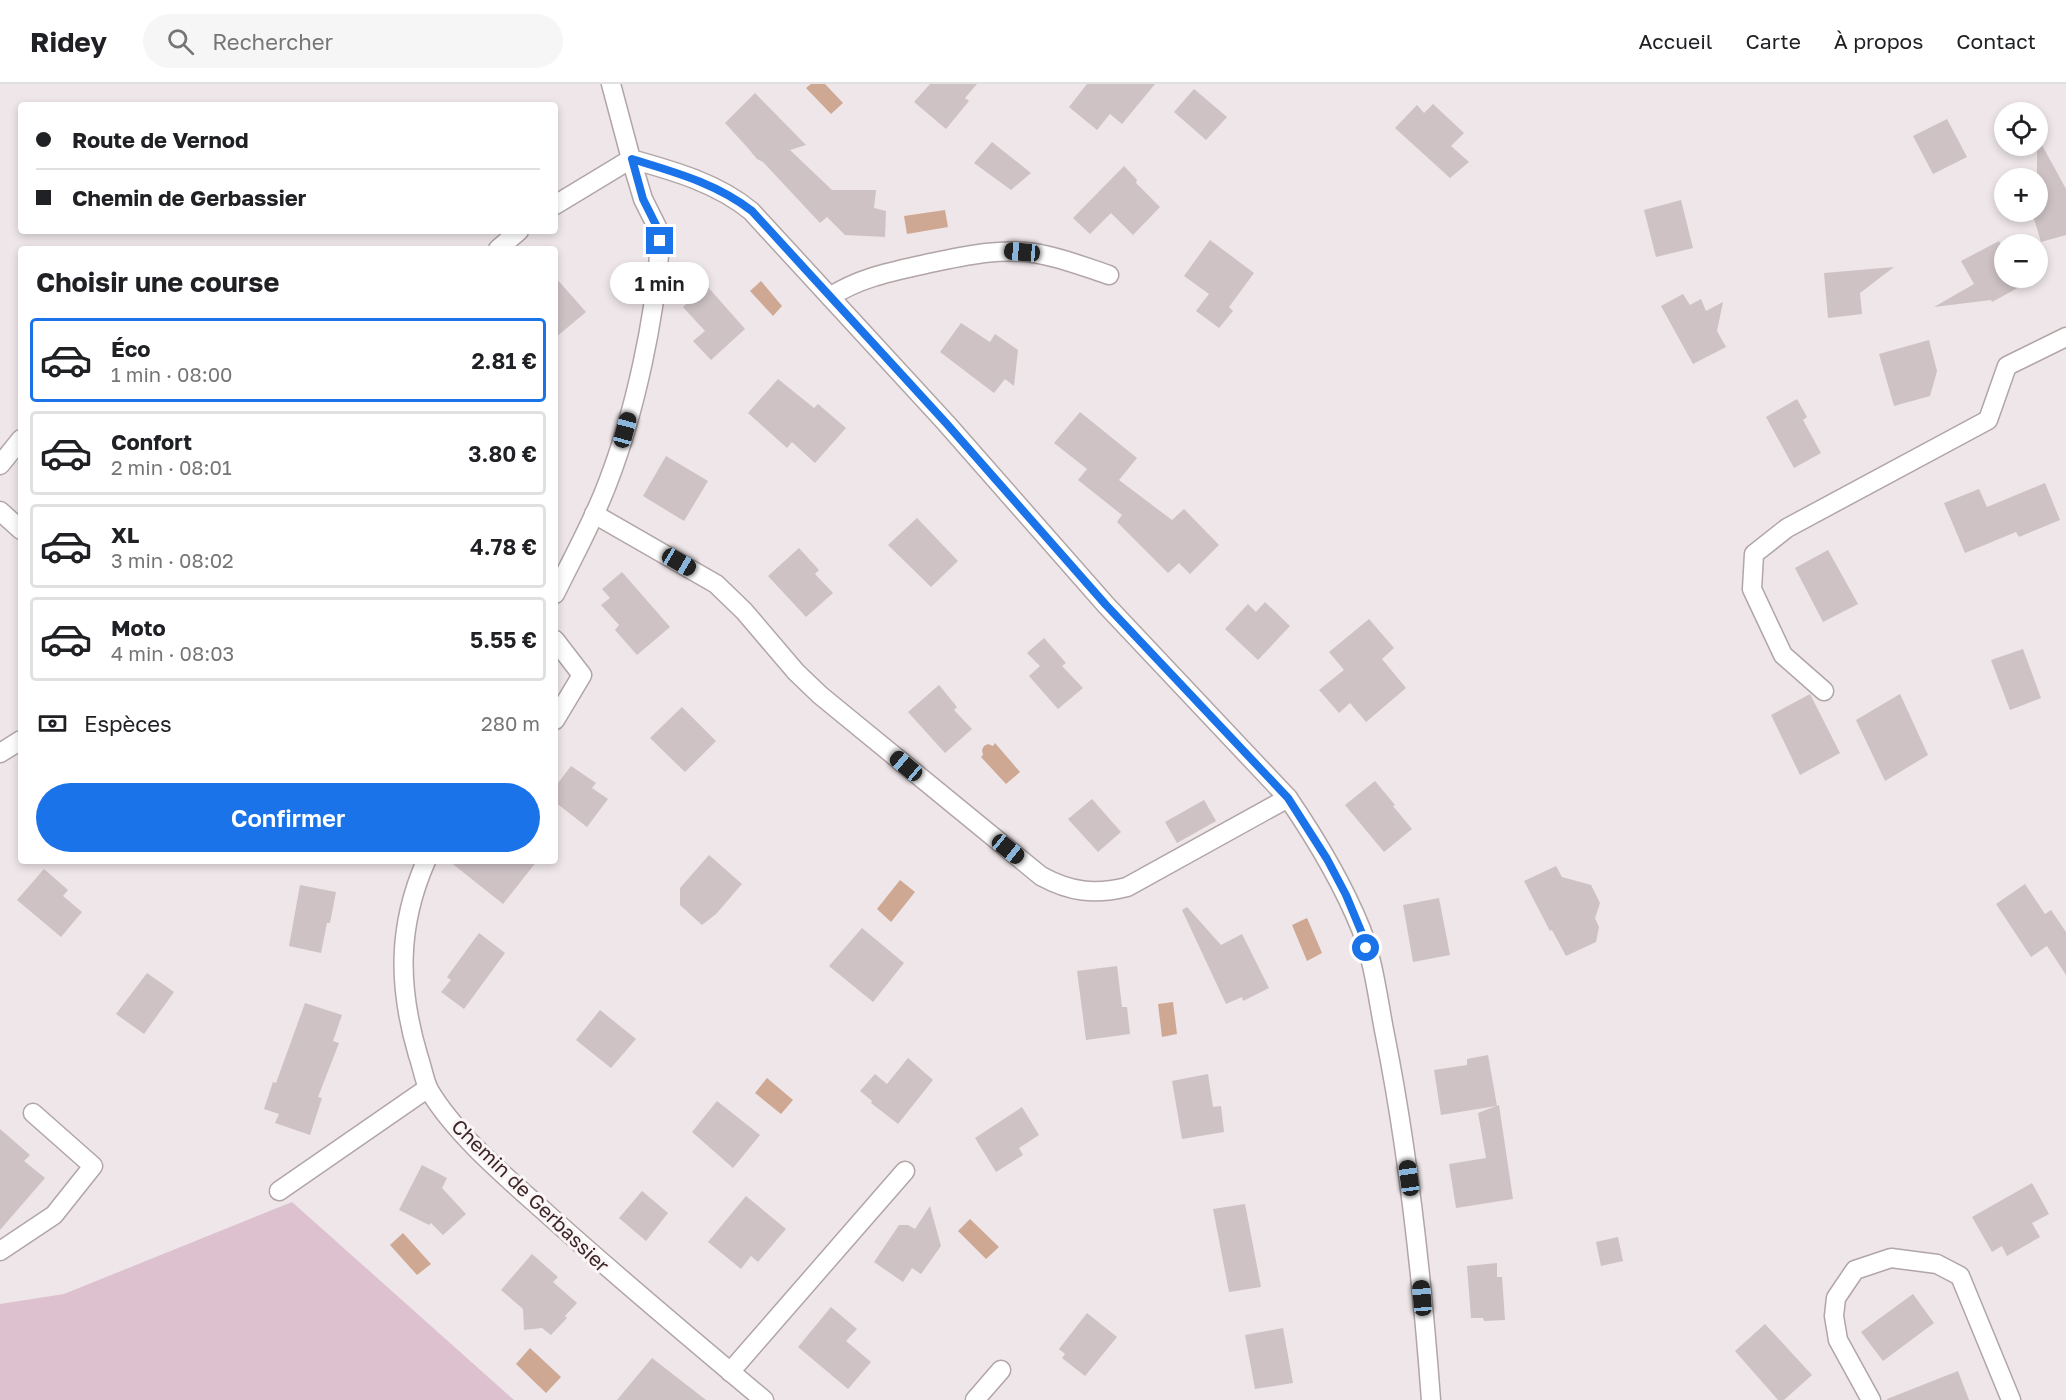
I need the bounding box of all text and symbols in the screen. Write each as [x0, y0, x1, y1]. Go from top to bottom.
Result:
search box [143, 14, 563, 68]
text: Ridey [30, 25, 107, 58]
icon: search [164, 25, 197, 58]
text: Rechercher [212, 28, 333, 55]
text: Accueil [1639, 28, 1712, 54]
text: Carte [1745, 28, 1801, 54]
text: À propos [1834, 28, 1923, 54]
text: Contact [1956, 28, 2036, 54]
map controls [1994, 102, 2048, 288]
button: locate [1994, 102, 2048, 156]
text: Route de Vernod [72, 126, 248, 153]
button: + [1994, 168, 2048, 222]
text: Chemin de Gerbassier [72, 184, 306, 211]
route end [646, 227, 673, 254]
button: − [1994, 234, 2048, 288]
car [1003, 241, 1041, 263]
callout: 1 min [610, 262, 710, 304]
text: Choisir une course [36, 266, 279, 298]
text: 1 min [634, 271, 685, 295]
icon: car [39, 333, 93, 387]
text: Éco [111, 335, 150, 362]
text: 2.81 € [471, 347, 537, 374]
text: 1 min · 08:00 [111, 362, 232, 386]
car [612, 410, 638, 450]
icon: car [39, 426, 93, 480]
text: Confort [111, 428, 192, 455]
text: 3.80 € [468, 440, 537, 467]
text: 2 min · 08:01 [111, 455, 232, 479]
icon: car [39, 519, 93, 573]
text: XL [111, 521, 139, 548]
text: 4.78 € [470, 533, 537, 560]
car [659, 545, 699, 579]
text: 3 min · 08:02 [111, 548, 234, 572]
icon: car [39, 612, 93, 666]
text: Moto [111, 614, 166, 641]
text: 5.55 € [470, 626, 537, 653]
text: 4 min · 08:03 [111, 641, 234, 665]
icon: cash [36, 707, 69, 740]
text: Espèces [84, 710, 172, 737]
text: 280 m [481, 711, 540, 735]
car [886, 748, 926, 784]
button: Confirmer [36, 783, 540, 852]
car [988, 831, 1028, 867]
route start [1352, 934, 1379, 961]
street label: Chemin de Gerbassier [447, 1113, 615, 1277]
car [1398, 1159, 1420, 1197]
car [1411, 1279, 1433, 1317]

